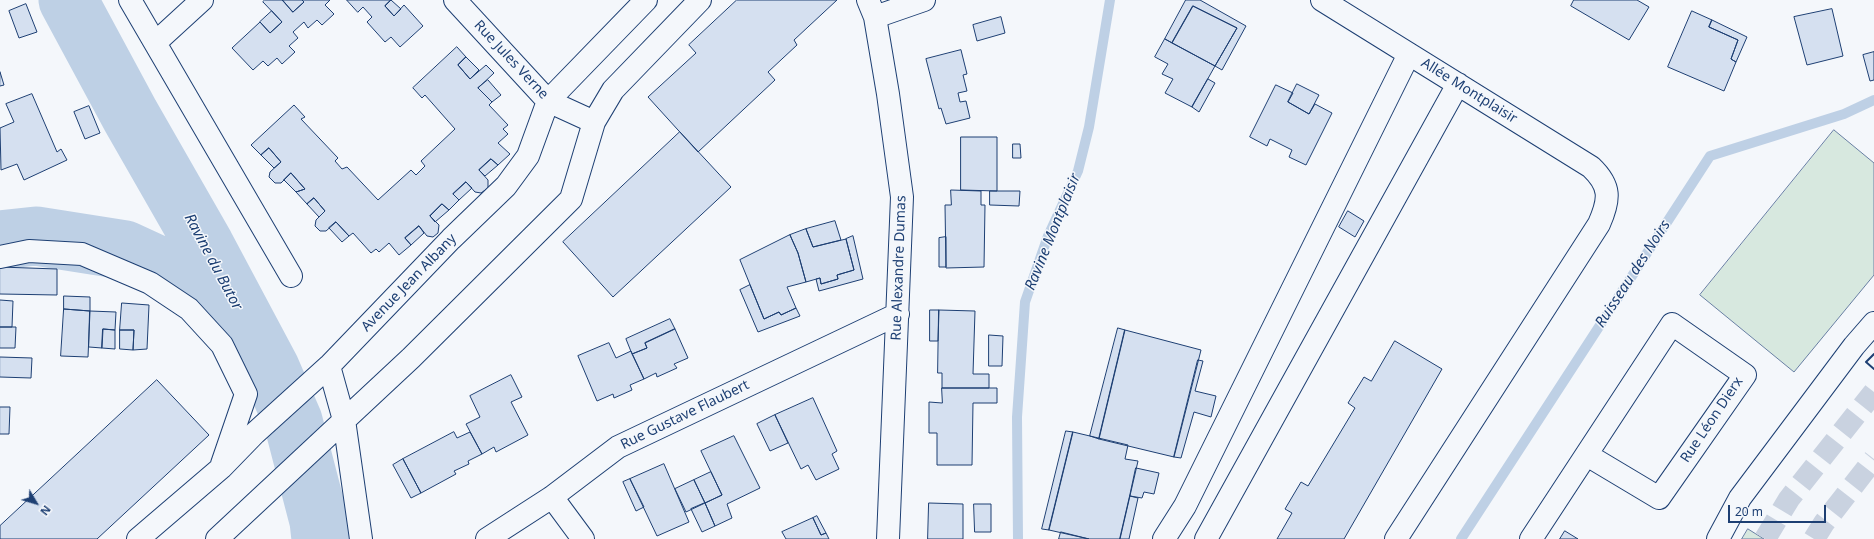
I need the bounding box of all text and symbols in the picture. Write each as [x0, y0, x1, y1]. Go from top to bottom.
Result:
street label: Rue Jules Verne [470, 17, 552, 103]
street label: Allée Montplaisir [1418, 55, 1520, 127]
water label: Ravine Montplaisir [1021, 171, 1085, 293]
street label: Rue Alexandre Dumas [888, 195, 910, 341]
water label: Ravine du Butor [180, 211, 246, 313]
water label: Ruisseau des Noirs [1592, 217, 1674, 331]
street label: Avenue Jean Albany [358, 231, 460, 335]
street label: Rue Léon Dierx [1677, 374, 1747, 466]
street label: Rue Gustave Flaubert [618, 377, 752, 453]
north arrow [16, 483, 56, 523]
scale bar [1730, 497, 1828, 523]
text: N [37, 503, 55, 519]
text: 20 m [1735, 503, 1763, 520]

